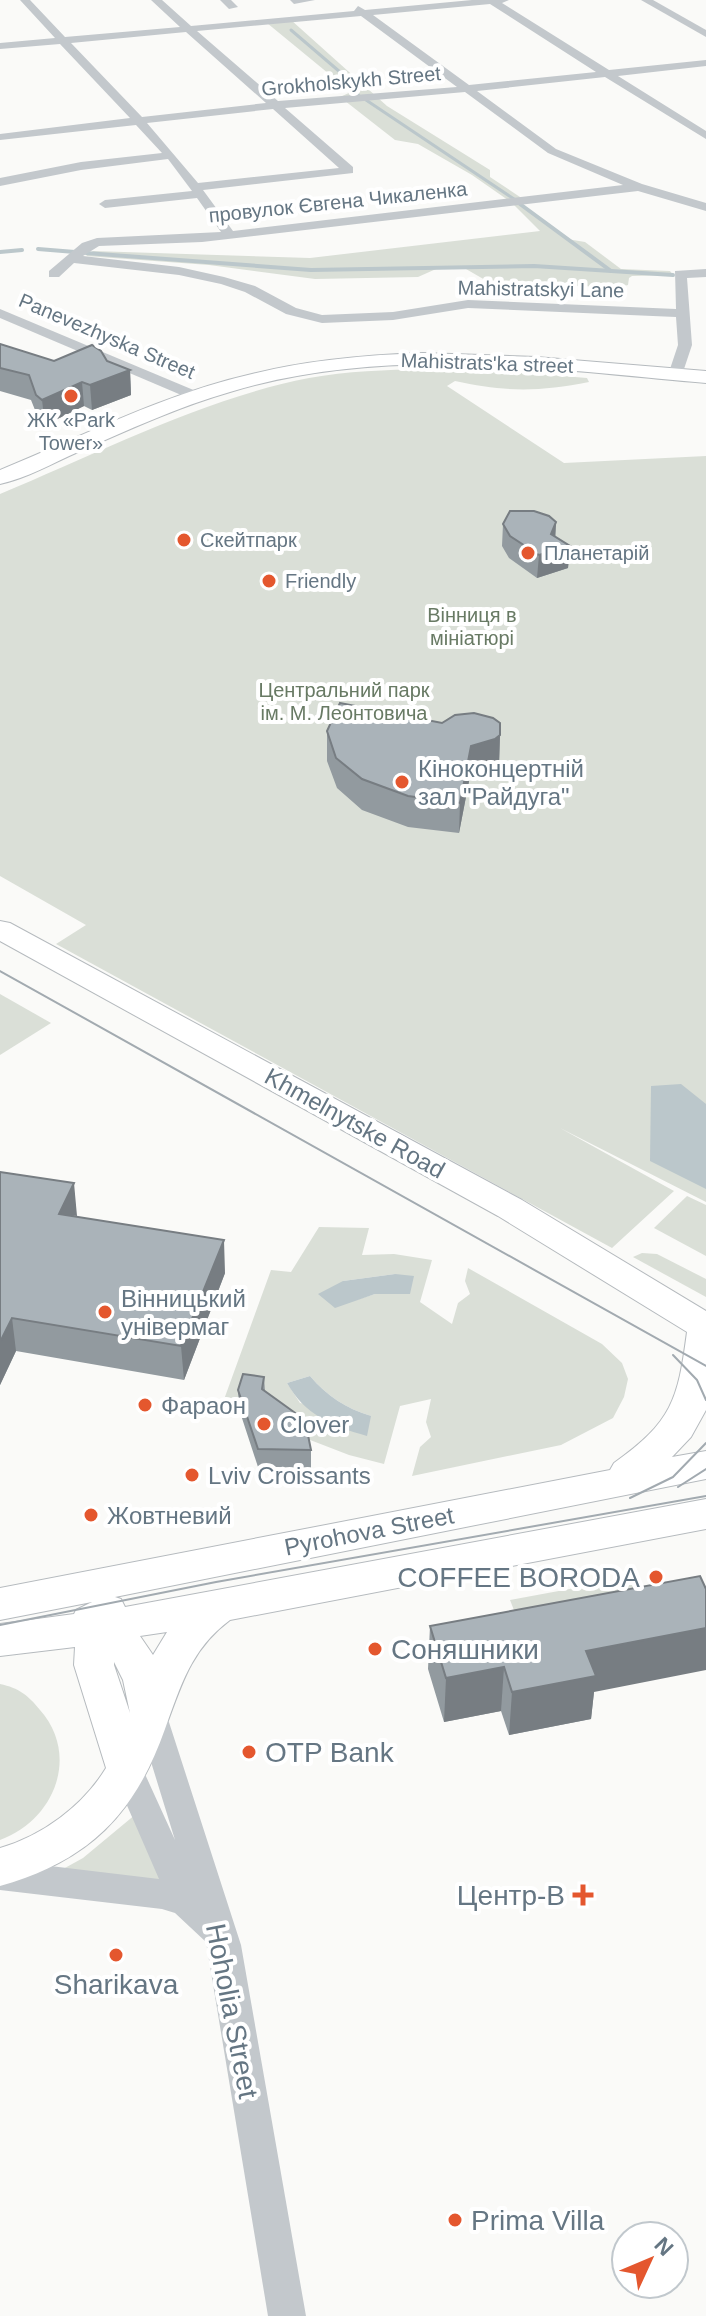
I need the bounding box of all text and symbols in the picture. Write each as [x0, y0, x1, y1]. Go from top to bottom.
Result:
street label: Grokholskykh Street [260, 62, 442, 100]
street label: провулок Євгена Чикаленка [208, 177, 469, 227]
street label: Mahistratskyi Lane [457, 277, 625, 301]
street label: Panevezhyska Street [16, 289, 199, 383]
street label: Mahistrats'ka street [400, 349, 574, 377]
marker: ЖК «Park Tower» [62, 387, 80, 405]
place label: ЖК «Park Tower» [27, 409, 116, 454]
place label: Скейтпарк [200, 529, 297, 551]
marker: Скейтпарк [175, 531, 193, 549]
place label: Планетарій [544, 542, 649, 564]
marker: Планетарій [519, 544, 537, 562]
place label: Friendly [285, 570, 356, 592]
marker: Friendly [260, 572, 278, 590]
park label: Вінниця в мініатюрі [427, 604, 517, 649]
park label: Центральний парк ім. М. Леонтовича [258, 679, 430, 724]
place label: Кіноконцертній зал "Райдуга" [418, 755, 584, 810]
marker: Кіноконцертній зал "Райдуга" [393, 773, 411, 791]
street label: Khmelnytske Road [260, 1062, 450, 1184]
place label: Вінницький універмаг [121, 1285, 246, 1340]
marker: Вінницький універмаг [96, 1303, 114, 1321]
place label: Фараон [161, 1392, 246, 1419]
marker: Фараон [136, 1396, 154, 1414]
place label: Clover [280, 1411, 349, 1438]
marker: Clover [255, 1415, 273, 1433]
place label: Lviv Croissants [208, 1462, 371, 1489]
marker: Lviv Croissants [183, 1466, 201, 1484]
street label: Pyrohova Street [282, 1501, 456, 1561]
place label: Жовтневий [107, 1502, 232, 1529]
marker: Жовтневий [82, 1506, 100, 1524]
place label: COFFEE BORODA [397, 1562, 640, 1593]
marker: COFFEE BORODA [647, 1568, 665, 1586]
place label: Соняшники [391, 1634, 539, 1665]
marker: Соняшники [366, 1640, 384, 1658]
place label: OTP Bank [265, 1737, 395, 1768]
marker: OTP Bank [240, 1743, 258, 1761]
place label: Центр-В [457, 1880, 565, 1911]
marker: Центр-В [572, 1884, 594, 1906]
street label: Hoholia Street [200, 1921, 264, 2101]
marker: Sharikava [107, 1946, 125, 1964]
place label: Sharikava [54, 1969, 179, 2000]
place label: Prima Villa [471, 2205, 605, 2236]
marker: Prima Villa [446, 2211, 464, 2229]
north arrow [610, 2220, 690, 2300]
text: N [650, 2232, 679, 2261]

